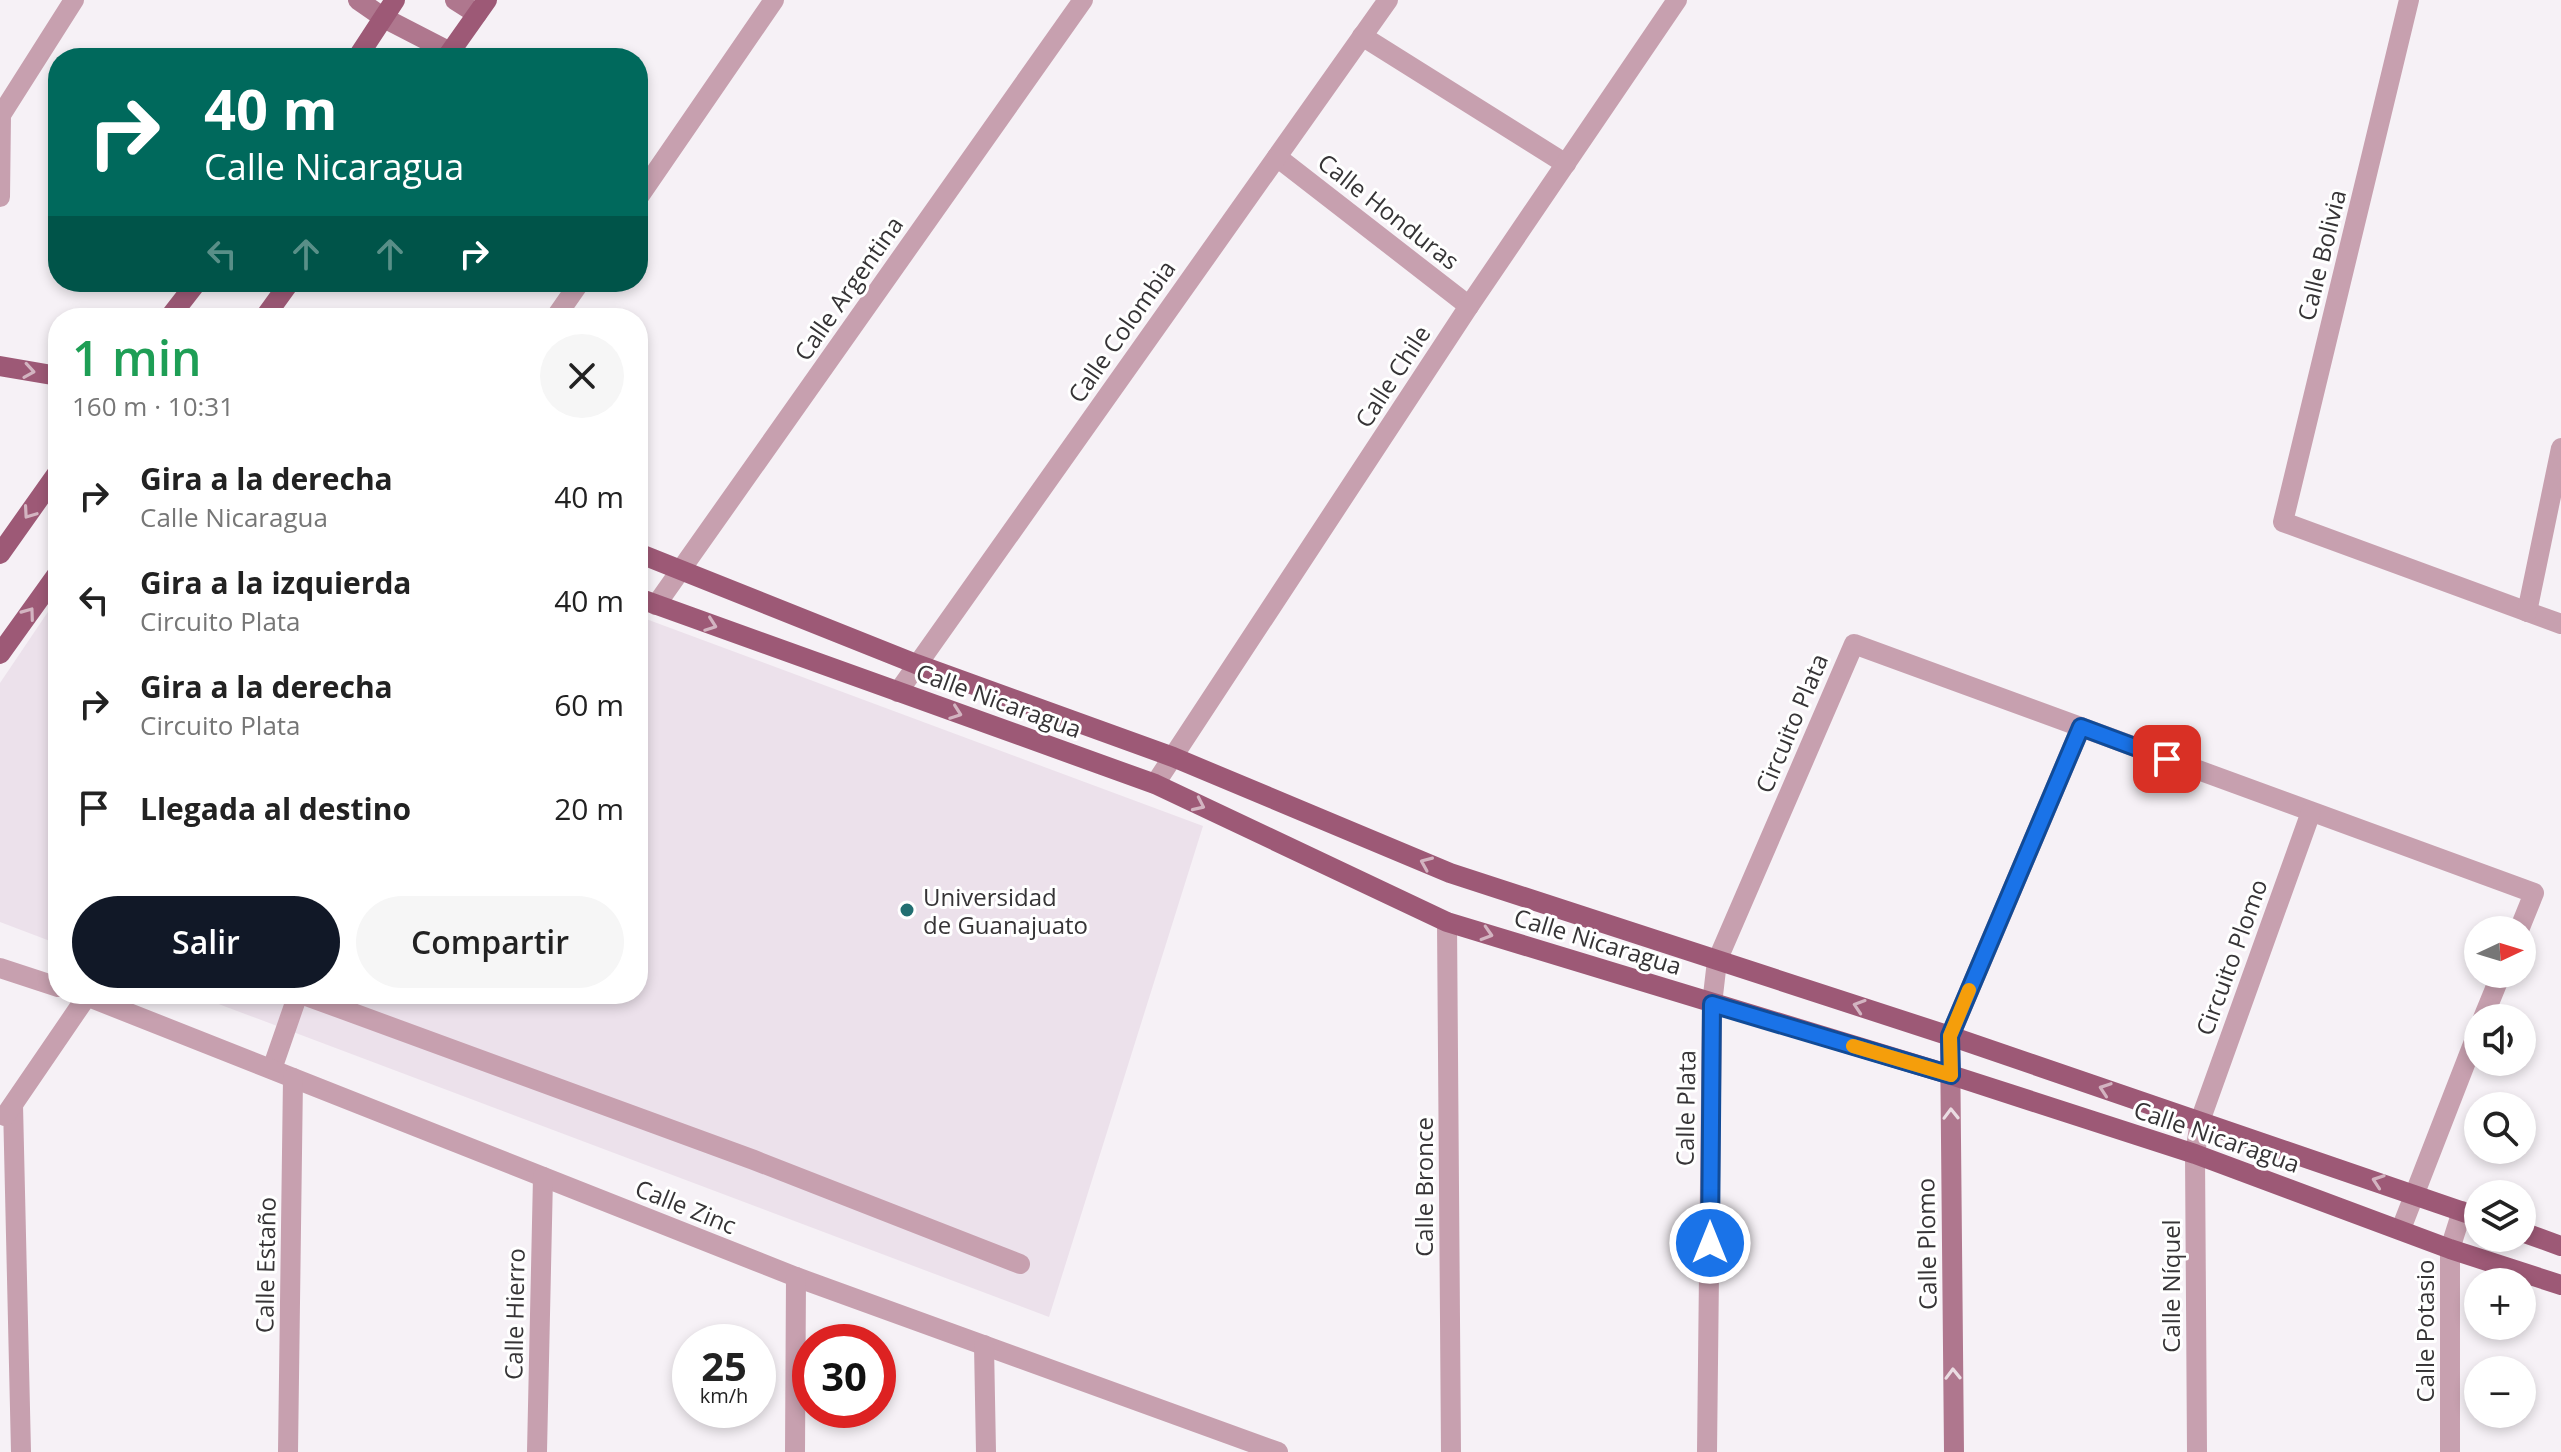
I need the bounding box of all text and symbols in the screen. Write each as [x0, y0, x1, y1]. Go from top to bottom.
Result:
text: 40 m [204, 70, 338, 146]
icon: right [72, 80, 176, 184]
text: Calle Nicaragua [204, 142, 464, 191]
street label: Calle Honduras [1311, 145, 1467, 277]
street label: Calle Bolivia [2289, 186, 2353, 324]
street label: Calle Argentina [786, 209, 910, 367]
icon: left [200, 232, 244, 276]
icon: ahead [284, 232, 328, 276]
icon: ahead [368, 232, 412, 276]
icon: right [452, 232, 496, 276]
street label: Calle Colombia [1060, 253, 1182, 409]
street label: Calle Chile [1347, 318, 1437, 434]
text: 1 min [72, 325, 202, 390]
button: close [540, 334, 624, 418]
one-way arrow [22, 362, 36, 379]
text: 160 m · 10:31 [72, 388, 234, 424]
text: Gira a la derecha [140, 458, 393, 499]
icon: right [72, 474, 116, 518]
text: 40 m [554, 476, 624, 517]
text: Calle Nicaragua [140, 499, 328, 535]
one-way arrow [24, 505, 39, 519]
text: Gira a la izquierda [140, 562, 412, 603]
icon: left [72, 578, 116, 622]
text: 40 m [554, 580, 624, 621]
text: Circuito Plata [140, 603, 301, 639]
one-way arrow [19, 608, 34, 622]
one-way arrow [703, 615, 717, 632]
street label: Circuito Plata [1747, 648, 1835, 798]
street label: Calle Nicaragua [912, 655, 1086, 745]
text: Gira a la derecha [140, 666, 393, 707]
icon: right [72, 682, 116, 726]
text: 60 m [554, 684, 624, 725]
one-way arrow [948, 703, 962, 719]
text: Circuito Plata [140, 707, 301, 743]
pin [2133, 725, 2201, 793]
icon: arrive [2145, 737, 2189, 781]
icon: arrive [72, 786, 116, 830]
text: Llegada al destino [140, 788, 411, 829]
text: 20 m [554, 788, 624, 829]
one-way arrow [1191, 795, 1205, 811]
one-way arrow [1420, 857, 1434, 873]
street label: Circuito Plomo [2187, 874, 2275, 1040]
place label: Universidad de Guanajuato [923, 880, 1088, 941]
button: Salir [72, 896, 340, 988]
button: Compartir [356, 896, 624, 988]
street label: Calle Nicaragua [1510, 900, 1686, 982]
marker: Universidad de Guanajuato [898, 901, 916, 919]
north arrow [2464, 916, 2536, 988]
map controls [2464, 916, 2536, 1428]
one-way arrow [1480, 925, 1493, 941]
one-way arrow [1852, 1000, 1866, 1016]
button: sound [2464, 1004, 2536, 1076]
street label: Calle Plata [1667, 1050, 1703, 1166]
one-way arrow [2099, 1082, 2113, 1098]
street label: Calle Nicaragua [2130, 1092, 2304, 1180]
button: search [2464, 1092, 2536, 1164]
one-way arrow [1942, 1107, 1960, 1120]
street label: Calle Bronce [1407, 1117, 1440, 1257]
street label: Calle Zinc [631, 1171, 741, 1241]
one-way arrow [2372, 1174, 2386, 1190]
street label: Calle Plomo [1908, 1178, 1944, 1310]
button: layers [2464, 1180, 2536, 1252]
street label: Calle Estaño [247, 1197, 283, 1333]
position arrow [1668, 1201, 1752, 1285]
street label: Calle Níquel [2154, 1219, 2187, 1353]
street label: Calle Hierro [496, 1248, 532, 1380]
street label: Calle Potasio [2408, 1260, 2441, 1402]
button: + [2464, 1268, 2536, 1340]
speed limit sign: 30 [792, 1324, 896, 1428]
text: 25 [701, 1338, 747, 1393]
button: − [2464, 1356, 2536, 1428]
one-way arrow [1944, 1367, 1962, 1380]
text: km/h [700, 1382, 748, 1409]

